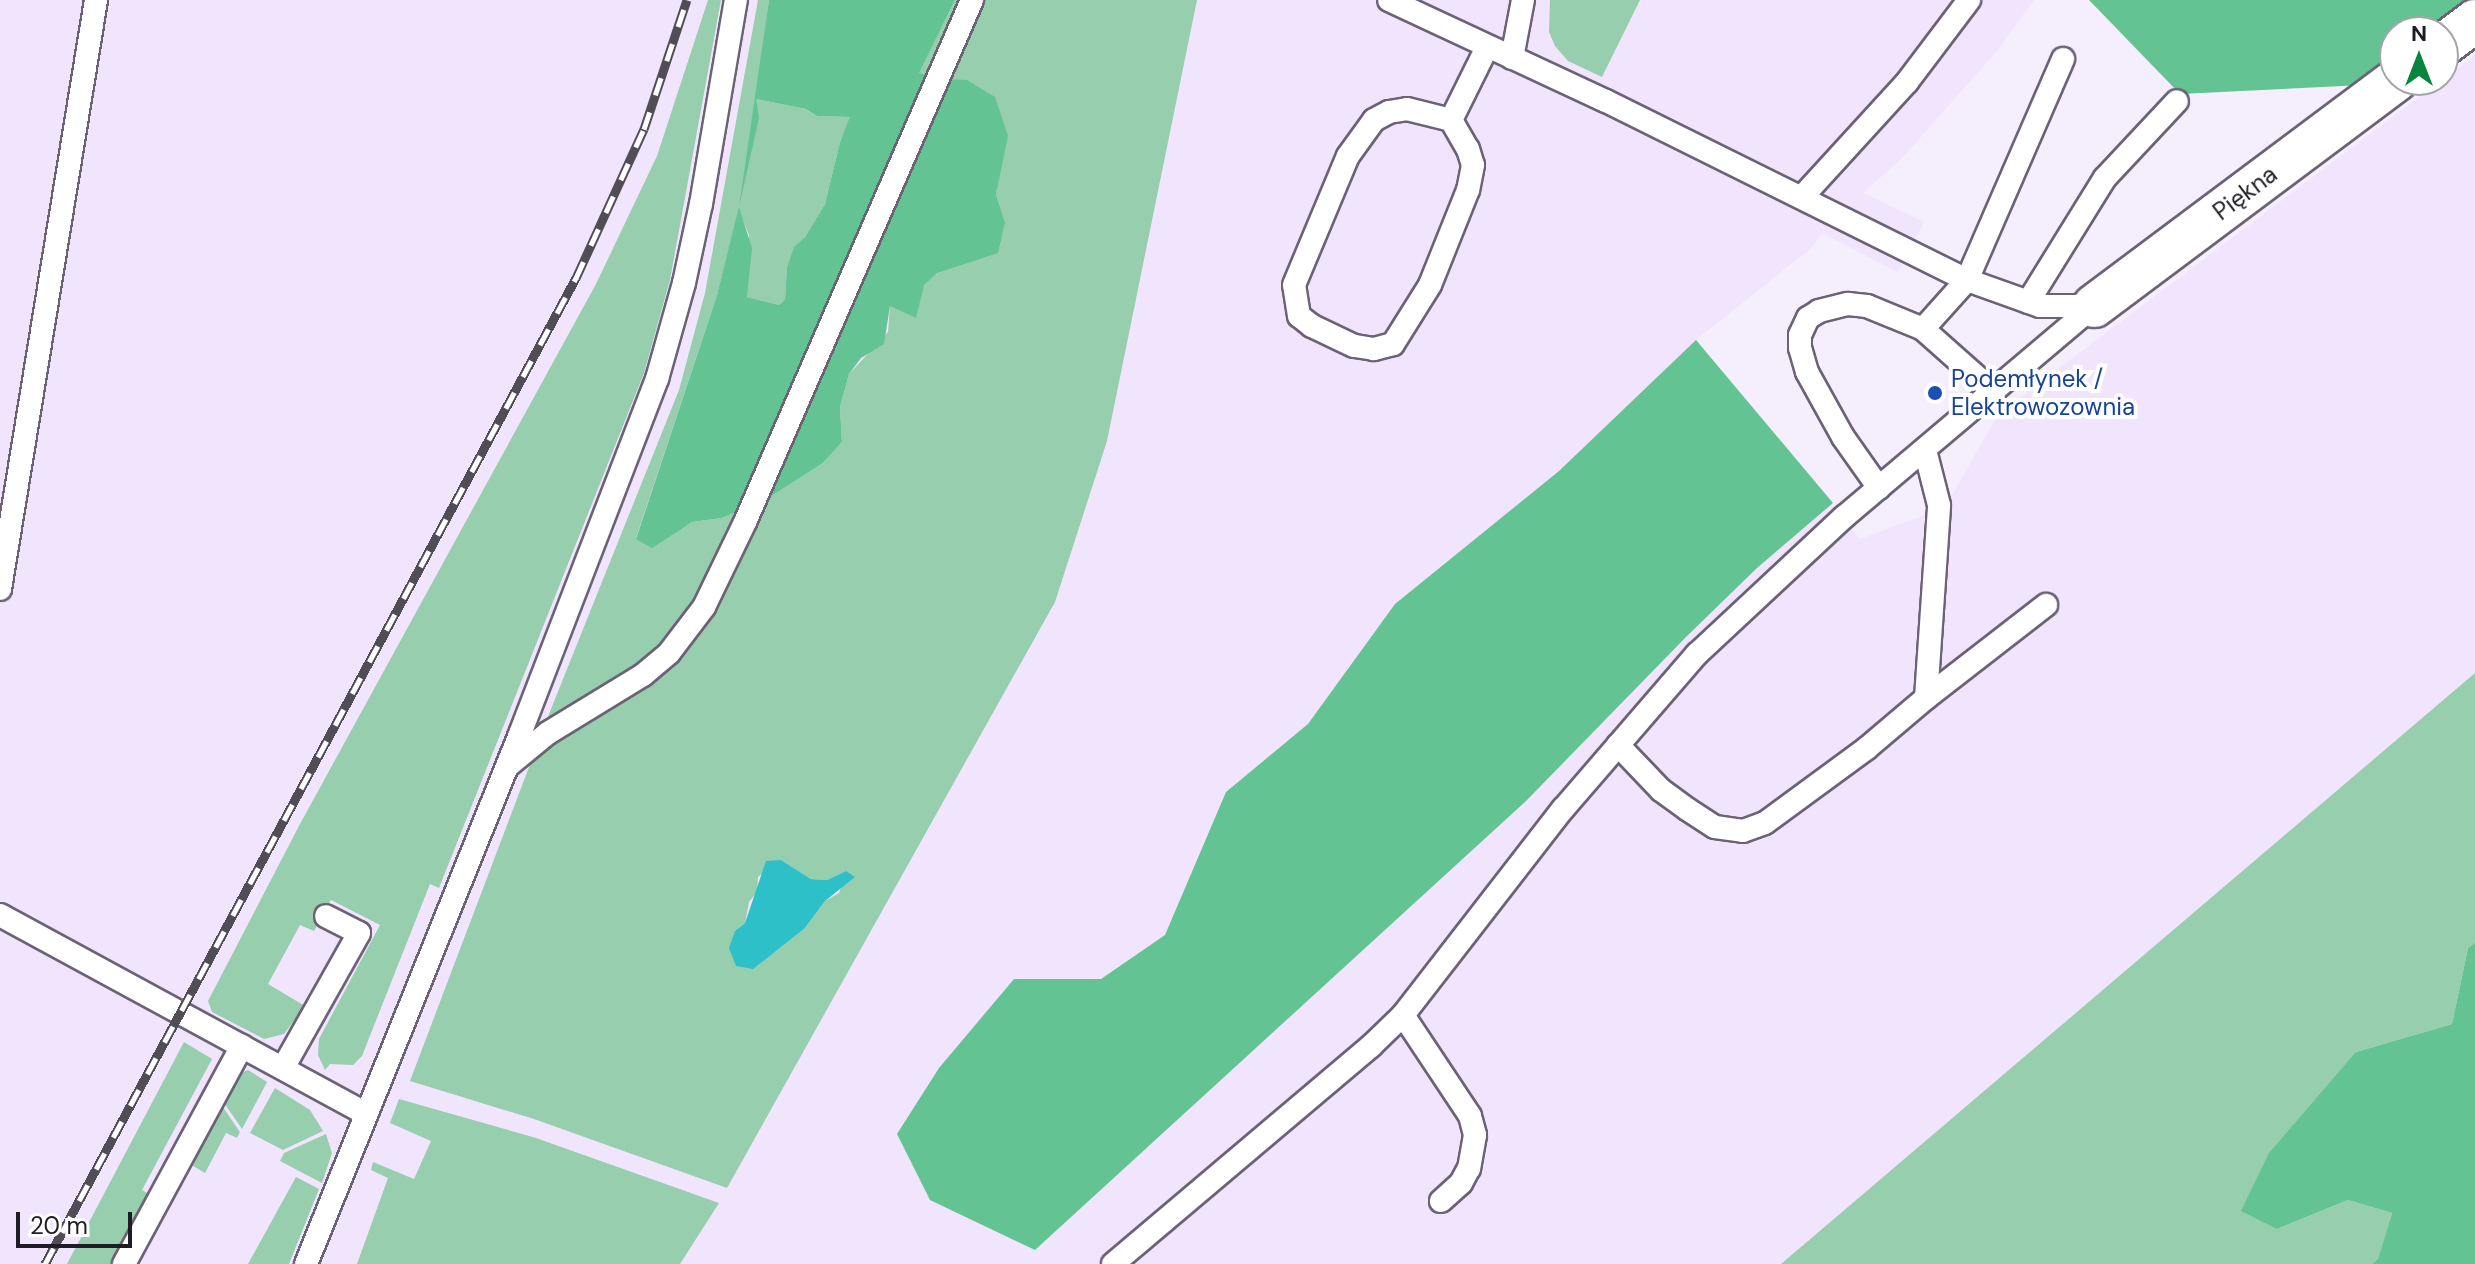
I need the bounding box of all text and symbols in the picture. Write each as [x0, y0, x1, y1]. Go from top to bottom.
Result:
north arrow [2379, 16, 2459, 96]
text: N [2411, 19, 2427, 48]
street label: Piękna [2207, 160, 2283, 226]
place label: Podemłynek / Elektrowozownia [1951, 365, 2135, 421]
marker: Podemłynek / Elektrowozownia [1926, 384, 1944, 402]
scale bar [20, 1196, 136, 1246]
text: 20 m [30, 1210, 88, 1241]

